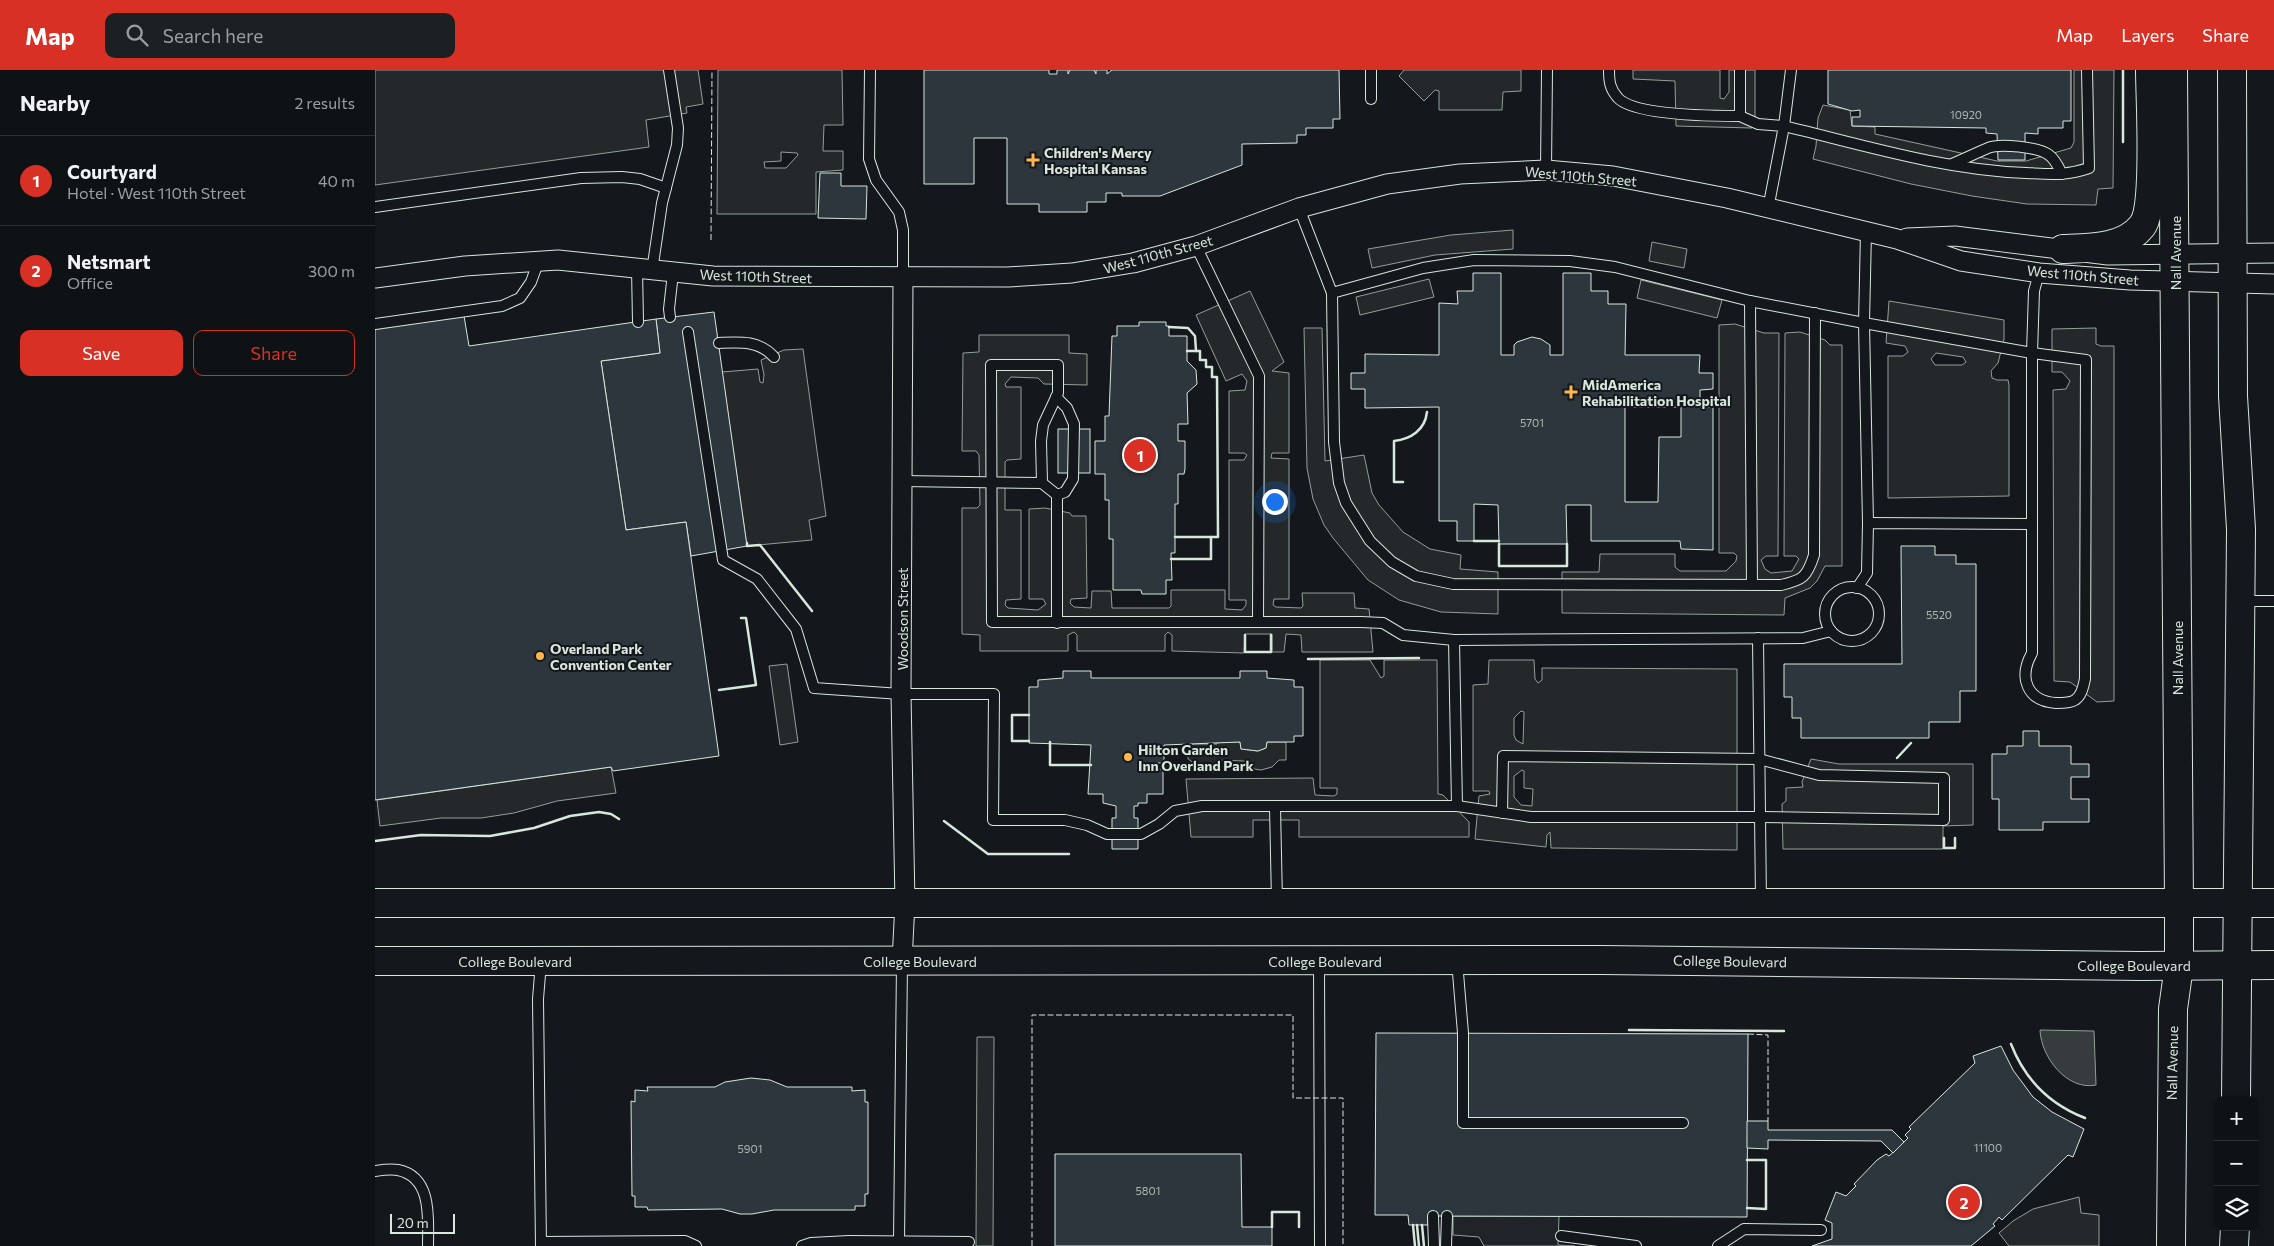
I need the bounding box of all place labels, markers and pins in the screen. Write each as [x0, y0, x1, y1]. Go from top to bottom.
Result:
place label: Children's Mercy Hospital Kansas [1044, 144, 1152, 177]
marker: Children's Mercy Hospital Kansas [1026, 153, 1040, 167]
place label: MidAmerica Rehabilitation Hospital [1582, 376, 1731, 409]
marker: MidAmerica Rehabilitation Hospital [1564, 385, 1578, 399]
pin: 1 [1124, 436, 1156, 474]
place label: Overland Park Convention Center [550, 640, 672, 673]
marker: Overland Park Convention Center [534, 650, 546, 662]
place label: Hilton Garden Inn Overland Park [1138, 741, 1254, 774]
marker: Hilton Garden Inn Overland Park [1122, 751, 1134, 763]
pin: 2 [1948, 1183, 1980, 1221]

